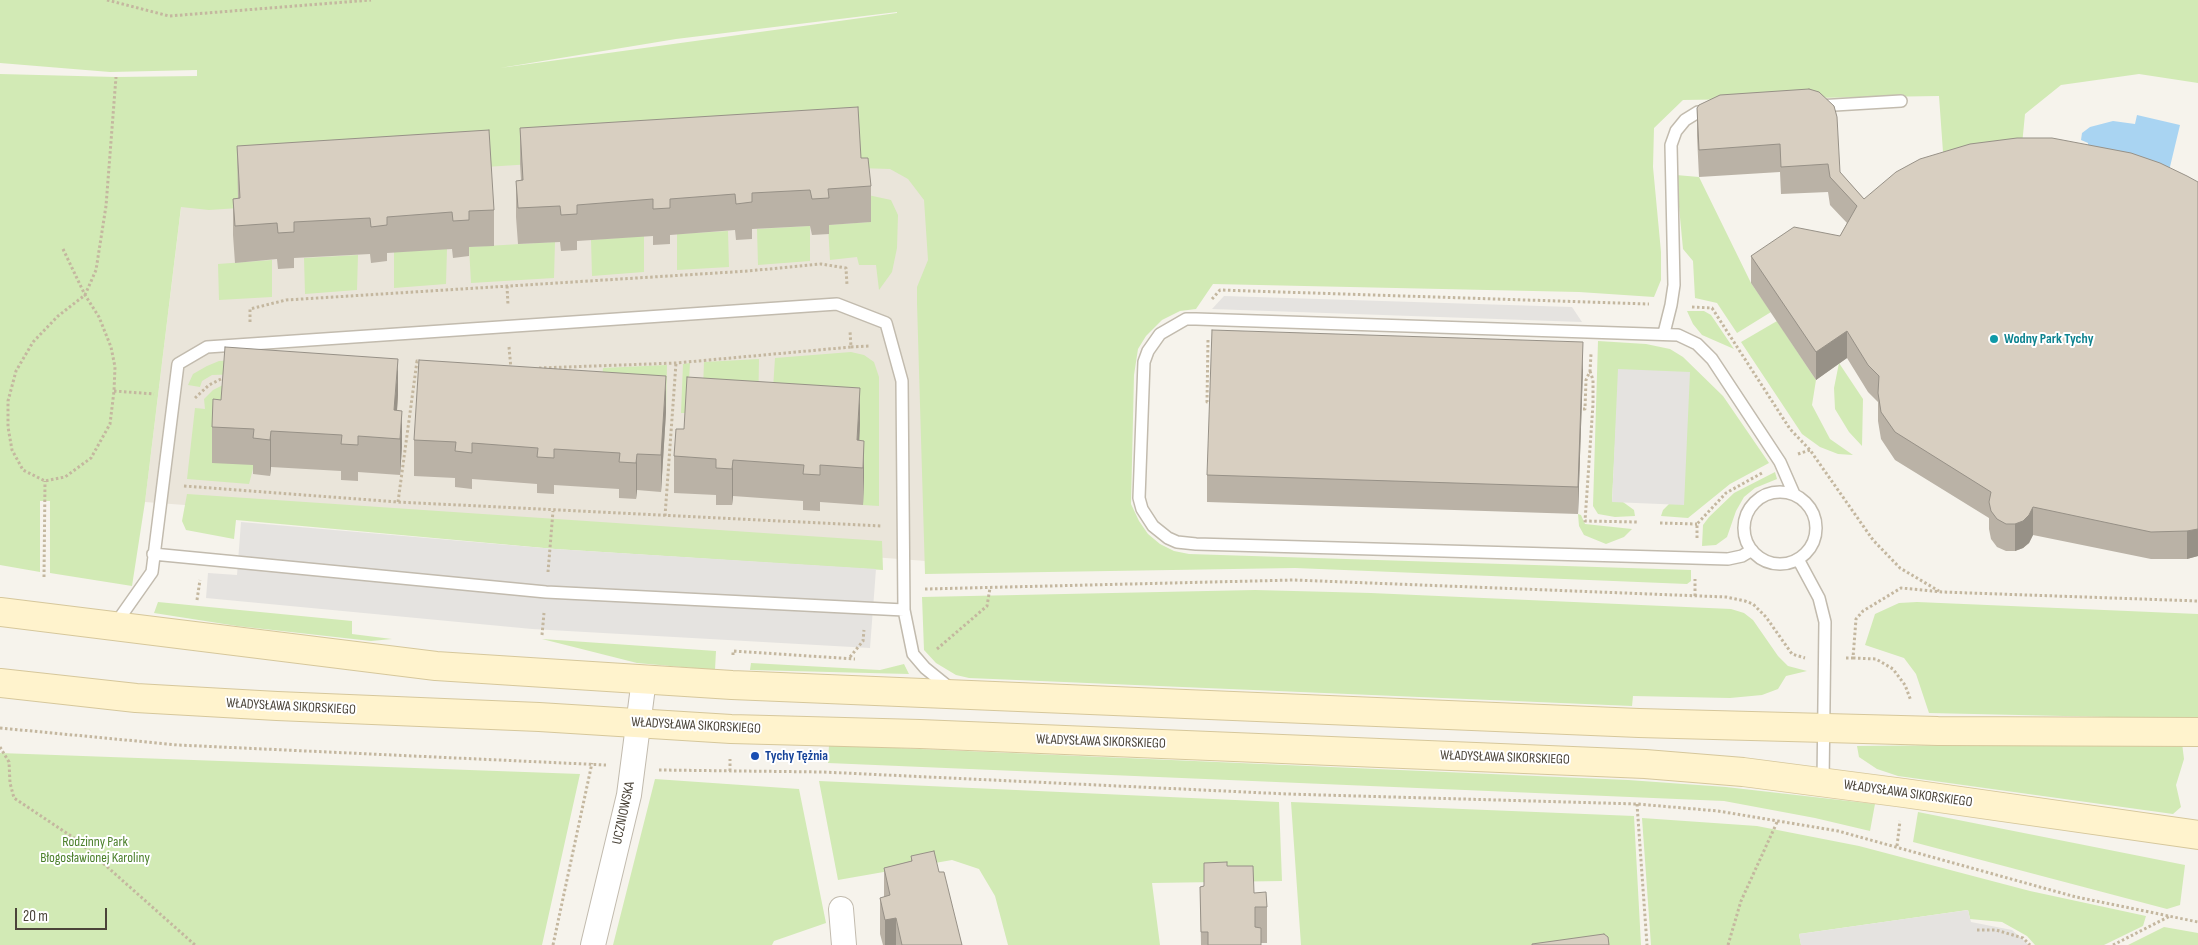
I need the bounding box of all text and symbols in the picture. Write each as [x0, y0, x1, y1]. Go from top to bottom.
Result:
place label: Wodny Park Tychy [2004, 331, 2094, 347]
marker: Wodny Park Tychy [1988, 333, 2000, 345]
street label: WŁADYSŁAWA SIKORSKIEGO [226, 695, 356, 719]
street label: WŁADYSŁAWA SIKORSKIEGO [631, 714, 761, 738]
street label: WŁADYSŁAWA SIKORSKIEGO [1036, 731, 1166, 753]
street label: WŁADYSŁAWA SIKORSKIEGO [1440, 747, 1570, 769]
place label: Tychy Tężnia [765, 748, 828, 764]
marker: Tychy Tężnia [749, 750, 761, 762]
street label: WŁADYSŁAWA SIKORSKIEGO [1843, 777, 1973, 811]
street label: UCZNIOWSKA [609, 780, 639, 846]
park label: Rodzinny Park Błogosławionej Karoliny [40, 834, 150, 866]
scale bar [18, 898, 110, 930]
text: 20 m [23, 907, 48, 926]

